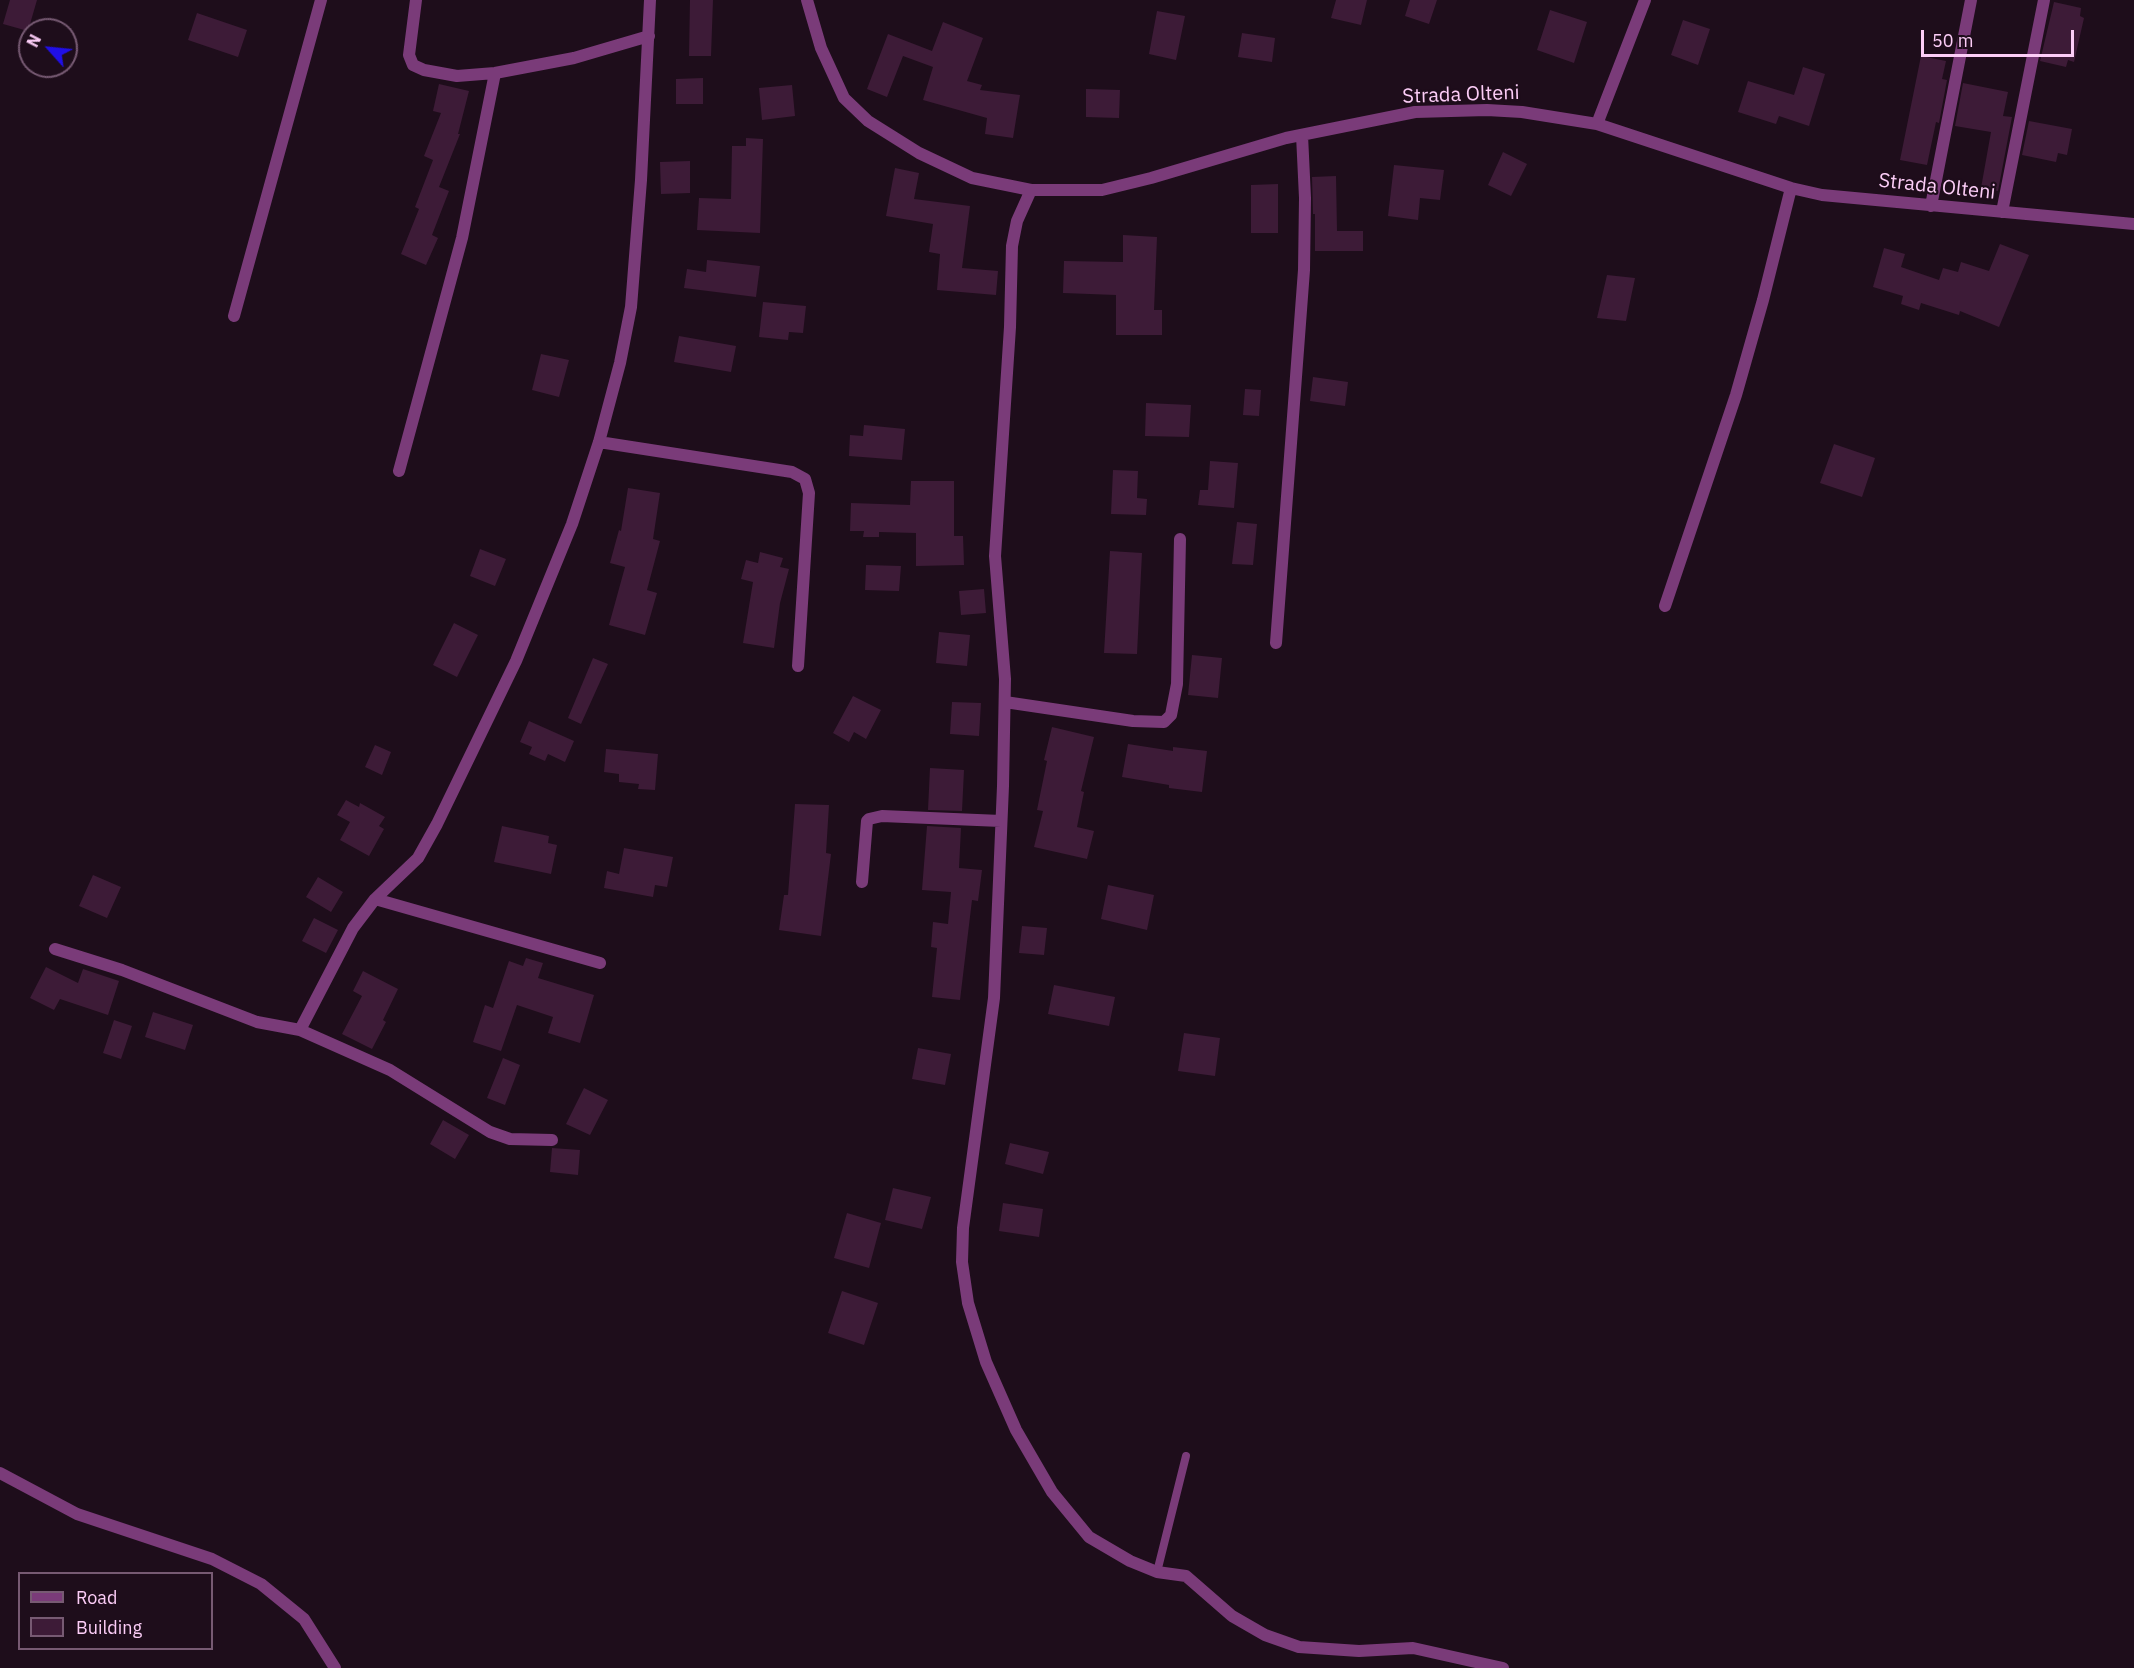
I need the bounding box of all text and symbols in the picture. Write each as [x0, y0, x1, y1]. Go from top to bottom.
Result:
north arrow [18, 18, 78, 78]
scale bar [1924, 18, 2077, 56]
text: 50 m [1932, 29, 1974, 52]
text: N [22, 31, 45, 50]
street label: Strada Olteni [1402, 81, 1520, 109]
street label: Strada Olteni [1877, 169, 1997, 205]
legend [18, 1572, 213, 1650]
text: Road [76, 1586, 117, 1609]
text: Building [76, 1616, 142, 1639]

